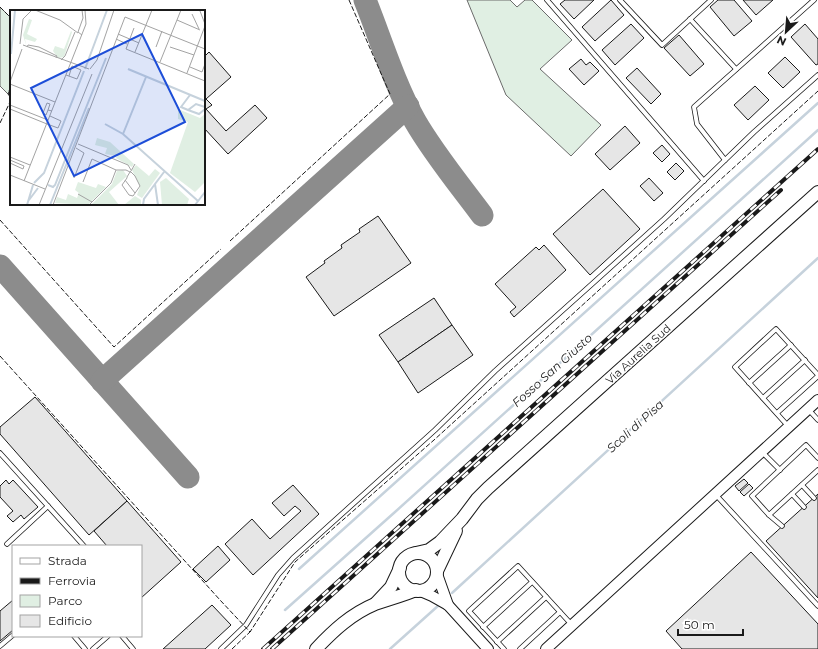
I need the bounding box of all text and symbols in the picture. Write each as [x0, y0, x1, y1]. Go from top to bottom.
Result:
inset map [10, 10, 205, 205]
north arrow [766, 12, 806, 52]
text: N [775, 33, 789, 49]
street label: Via Aurelia Sud [603, 321, 673, 387]
water label: Fosso San Giusto [509, 330, 596, 410]
water label: Scoli di Pisa [603, 397, 667, 455]
legend [12, 545, 142, 637]
text: Strada [48, 553, 87, 568]
text: Ferrovia [48, 573, 96, 588]
text: Parco [48, 593, 82, 608]
scale bar [678, 611, 743, 637]
text: Edificio [48, 613, 92, 628]
text: 50 m [684, 617, 715, 632]

